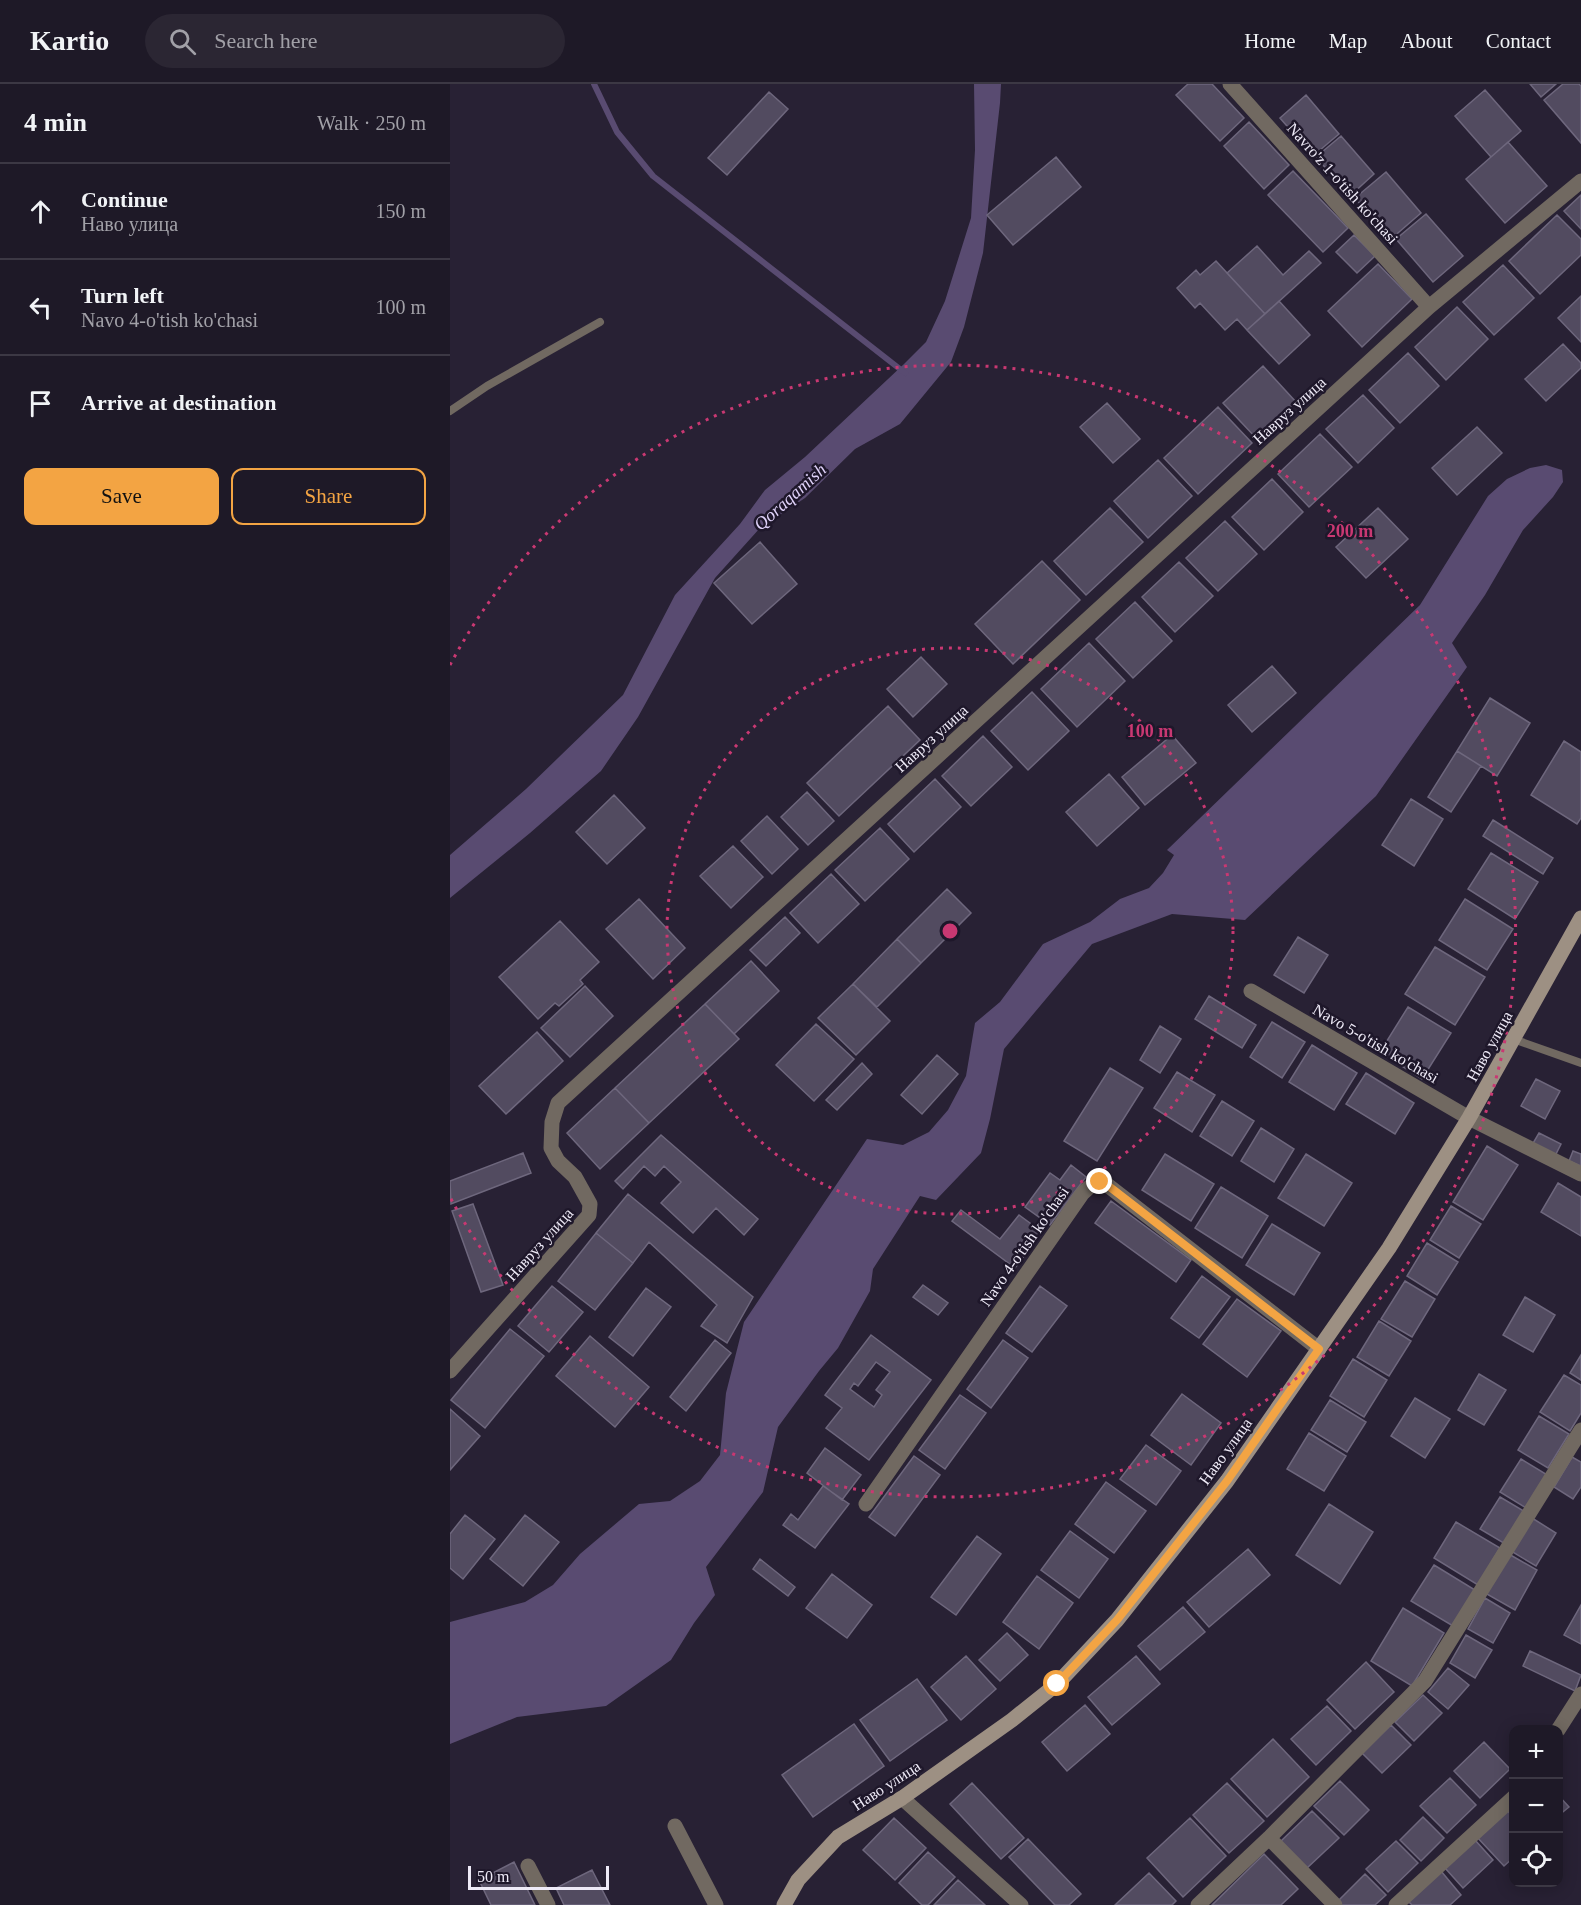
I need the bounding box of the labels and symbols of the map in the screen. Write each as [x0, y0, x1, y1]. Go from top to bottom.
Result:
street label: Navro'z 1-o'tish ko'chasi [1284, 119, 1402, 248]
street label: Навруз улица [1250, 373, 1330, 448]
water label: Qoraqamish [750, 459, 830, 535]
text: 200 m [1327, 521, 1373, 541]
street label: Навруз улица [892, 701, 972, 776]
text: 100 m [1127, 721, 1173, 741]
centre of rings [940, 921, 960, 941]
street label: Navo 5-o'tish ko'chasi [1310, 1001, 1442, 1087]
street label: Наво улица [1463, 1008, 1517, 1085]
route end [1086, 1168, 1112, 1194]
street label: Navo 4-o'tish ko'chasi [977, 1183, 1072, 1309]
street label: Навруз улица [502, 1205, 577, 1285]
street label: Наво улица [1196, 1415, 1256, 1488]
route start [1043, 1670, 1069, 1696]
street label: Наво улица [849, 1757, 924, 1815]
scale bar [468, 1863, 609, 1890]

